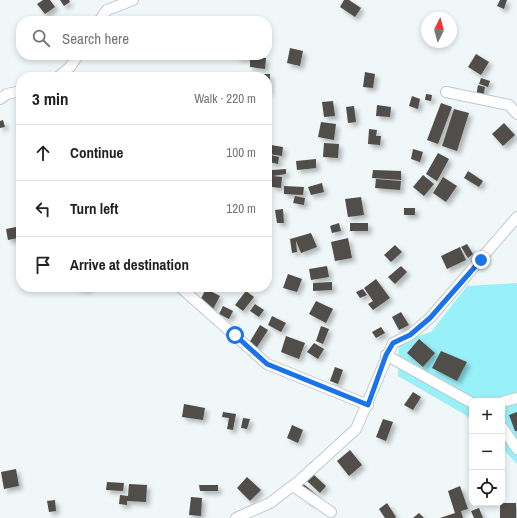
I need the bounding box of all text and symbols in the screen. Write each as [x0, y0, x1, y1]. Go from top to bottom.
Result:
north arrow [421, 12, 457, 48]
search box [16, 16, 272, 60]
icon: search [30, 27, 52, 49]
text: Search here [62, 28, 129, 49]
text: 3 min [32, 87, 68, 110]
text: Walk · 220 m [194, 90, 256, 107]
icon: ahead [32, 142, 54, 164]
text: Continue [70, 142, 123, 163]
text: 100 m [226, 144, 256, 161]
icon: left [32, 198, 54, 220]
text: Turn left [70, 198, 118, 219]
text: 120 m [226, 200, 256, 217]
route end [472, 251, 490, 269]
icon: arrive [32, 254, 54, 276]
text: Arrive at destination [70, 254, 189, 275]
route start [226, 326, 244, 344]
map controls [469, 398, 505, 506]
button: + [469, 398, 505, 434]
button: − [469, 434, 505, 470]
button: locate [469, 470, 505, 506]

